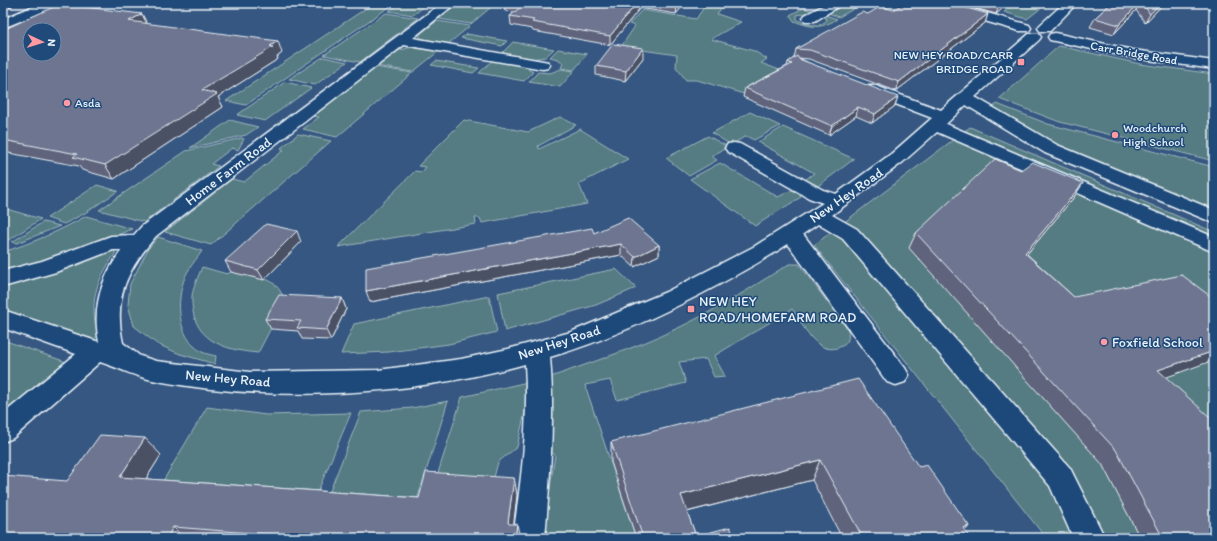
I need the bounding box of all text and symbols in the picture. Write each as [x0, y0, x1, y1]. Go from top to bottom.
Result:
north arrow [22, 22, 62, 62]
text: N [45, 38, 58, 47]
street label: Carr Bridge Road [1089, 38, 1179, 68]
place label: NEW HEY ROAD/CARR BRIDGE ROAD [894, 48, 1013, 76]
marker: NEW HEY ROAD/CARR BRIDGE ROAD [1016, 57, 1026, 67]
place label: Asda [75, 96, 101, 110]
marker: Asda [62, 98, 72, 108]
place label: Woodchurch High School [1123, 121, 1187, 149]
marker: Woodchurch High School [1110, 130, 1120, 140]
street label: Home Farm Road [182, 133, 275, 209]
street label: New Hey Road [806, 164, 886, 227]
place label: NEW HEY ROAD/HOMEFARM ROAD [699, 293, 856, 326]
marker: NEW HEY ROAD/HOMEFARM ROAD [686, 304, 696, 314]
street label: New Hey Road [516, 321, 603, 364]
place label: Foxfield School [1112, 334, 1203, 351]
marker: Foxfield School [1099, 337, 1109, 347]
street label: New Hey Road [185, 366, 272, 391]

